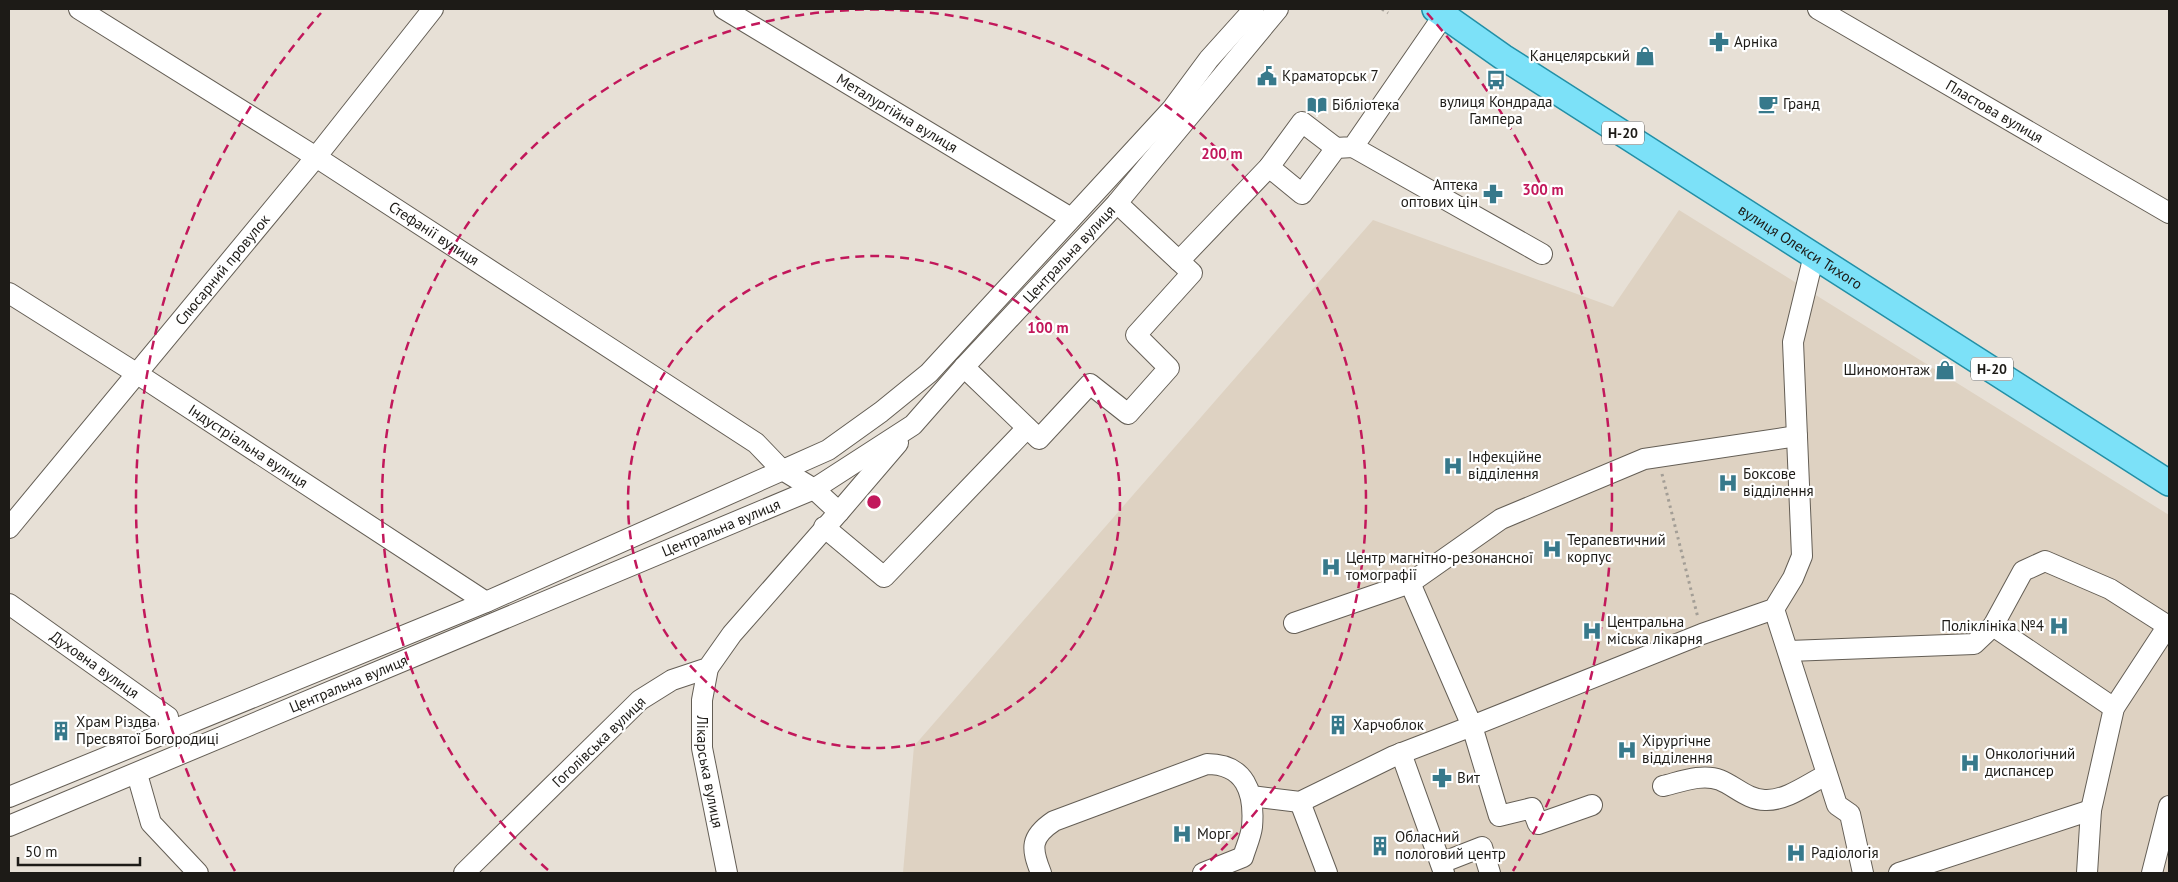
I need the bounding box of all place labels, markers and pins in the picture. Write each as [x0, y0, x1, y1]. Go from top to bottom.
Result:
pharmacy icon: Арніка [1708, 31, 1730, 53]
place label: Арніка [1734, 32, 1778, 51]
shop icon: Канцелярський [1634, 45, 1656, 67]
place label: Канцелярський [1530, 46, 1630, 65]
public building icon: Краматорськ 7 [1256, 65, 1278, 87]
place label: Краматорськ 7 [1282, 66, 1379, 85]
bus stop icon: вулиця Кондрада Гампера [1485, 69, 1507, 91]
place label: вулиця Кондрада Гампера [1440, 92, 1552, 128]
cafe icon: Гранд [1757, 93, 1779, 115]
library icon: Бібліотека [1306, 94, 1328, 116]
place label: Гранд [1783, 94, 1820, 113]
place label: Бібліотека [1332, 95, 1400, 114]
place label: Аптека оптових цін [1401, 175, 1478, 211]
pharmacy icon: Аптека оптових цін [1482, 183, 1504, 205]
shop icon: Шиномонтаж [1934, 359, 1956, 381]
place label: Шиномонтаж [1843, 360, 1930, 379]
place label: Інфекційне відділення [1468, 447, 1542, 483]
hospital icon: Інфекційне відділення [1442, 455, 1464, 477]
place label: Боксове відділення [1743, 464, 1814, 500]
hospital icon: Боксове відділення [1717, 472, 1739, 494]
centre of rings [865, 493, 883, 511]
place label: Терапевтичний корпус [1567, 530, 1666, 566]
hospital icon: Терапевтичний корпус [1541, 538, 1563, 560]
place label: Центр магнітно-резонансної томографії [1346, 548, 1533, 584]
hospital icon: Центр магнітно-резонансної томографії [1320, 556, 1342, 578]
place label: Центральна міська лікарня [1607, 612, 1703, 648]
hospital icon: Поліклініка №4 [2048, 615, 2070, 637]
place label: Поліклініка №4 [1941, 616, 2044, 635]
hospital icon: Центральна міська лікарня [1581, 620, 1603, 642]
place label: Храм Різдва Пресвятої Богородиці [76, 712, 219, 748]
building icon: Харчоблок [1327, 714, 1349, 736]
place label: Харчоблок [1353, 715, 1425, 734]
building icon: Храм Різдва Пресвятої Богородиці [50, 720, 72, 742]
place label: Хірургічне відділення [1642, 731, 1713, 767]
hospital icon: Хірургічне відділення [1616, 739, 1638, 761]
place label: Онкологічний диспансер [1985, 744, 2075, 780]
hospital icon: Онкологічний диспансер [1959, 752, 1981, 774]
pharmacy icon: Вит [1431, 767, 1453, 789]
place label: Вит [1457, 768, 1480, 787]
hospital icon: Морг [1171, 823, 1193, 845]
place label: Морг [1197, 824, 1231, 843]
place label: Обласний пологовий центр [1395, 827, 1506, 863]
building icon: Обласний пологовий центр [1369, 835, 1391, 857]
hospital icon: Радіологія [1785, 842, 1807, 864]
place label: Радіологія [1811, 843, 1879, 862]

